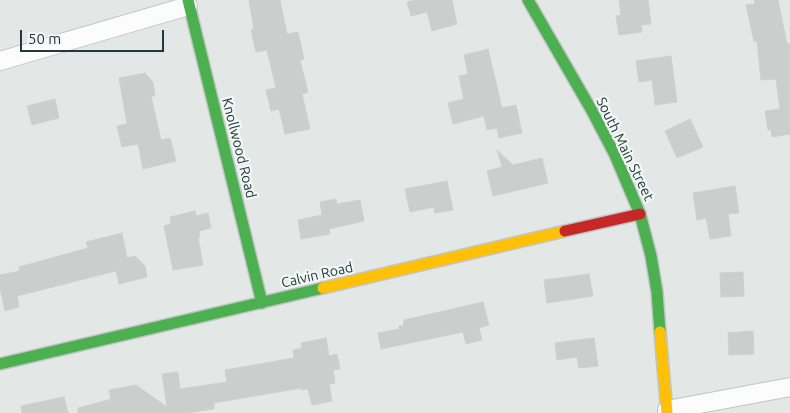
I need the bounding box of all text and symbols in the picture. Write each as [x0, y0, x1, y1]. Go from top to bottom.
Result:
scale bar [22, 20, 166, 52]
text: 50 m [28, 30, 61, 47]
street label: South Main Street [593, 94, 657, 204]
street label: Knollwood Road [218, 96, 260, 200]
street label: Calvin Road [279, 259, 355, 291]

